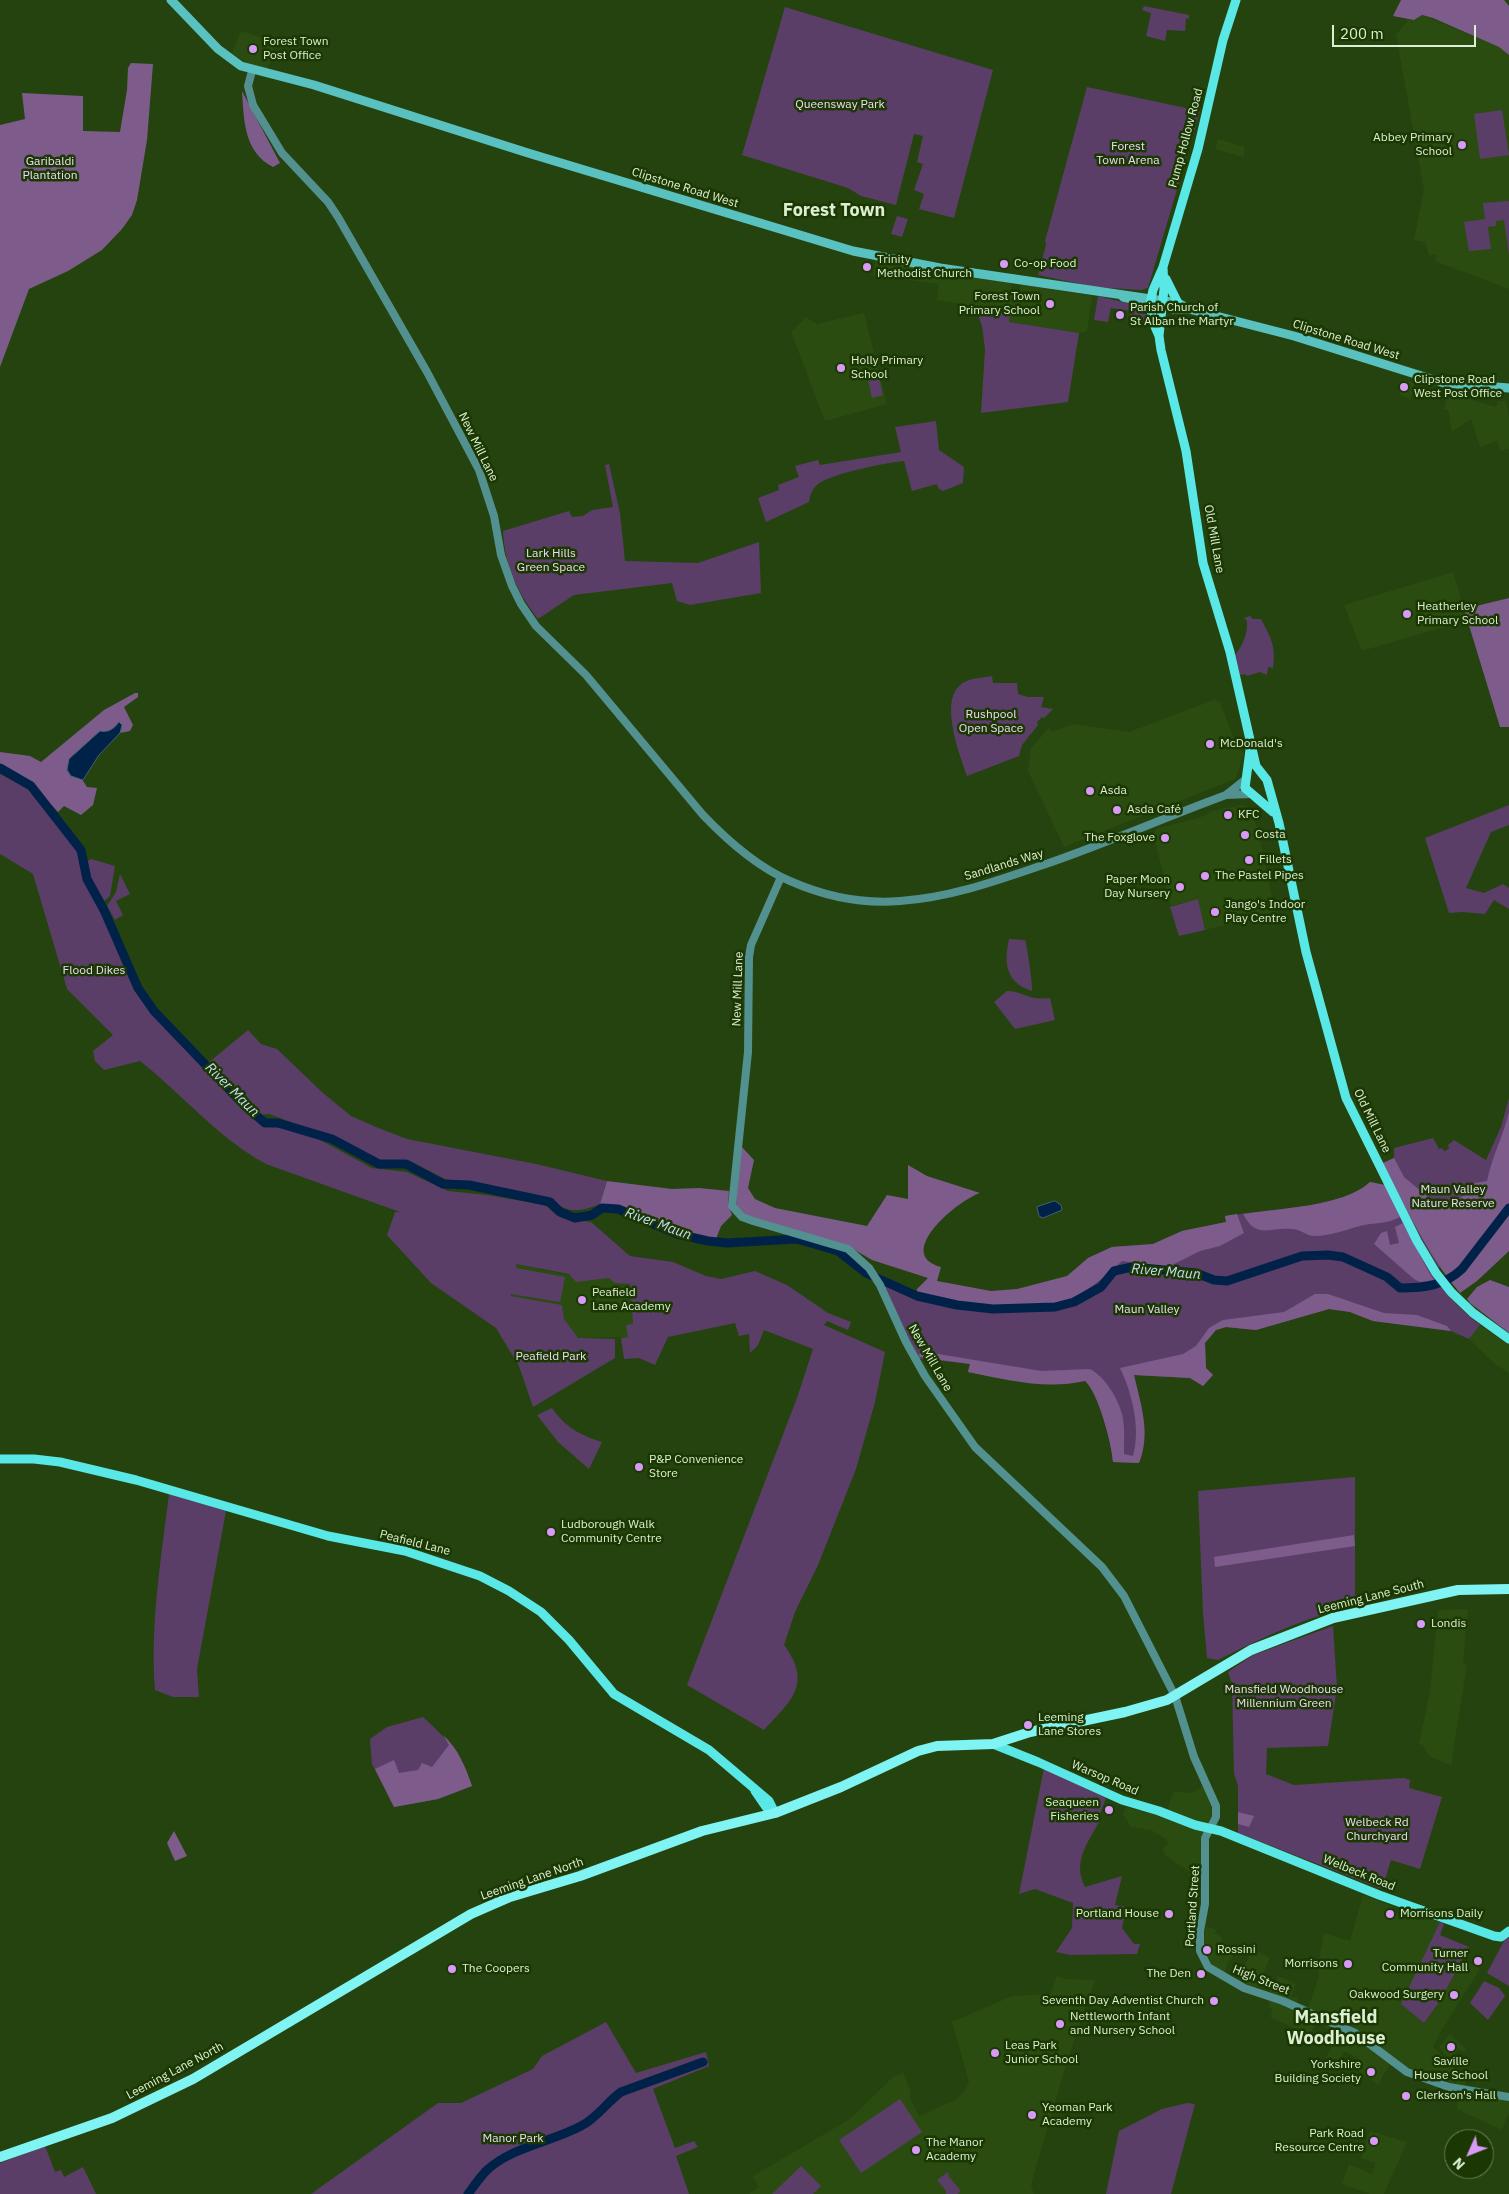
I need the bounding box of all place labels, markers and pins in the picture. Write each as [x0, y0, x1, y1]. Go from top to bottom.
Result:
place label: Forest Town Post Office [263, 35, 329, 63]
marker: Forest Town Post Office [247, 43, 259, 55]
place label: Abbey Primary School [1373, 131, 1452, 159]
marker: Abbey Primary School [1456, 139, 1468, 151]
place label: Trinity Methodist Church [877, 253, 972, 281]
place label: Co-op Food [1014, 257, 1077, 271]
marker: Co-op Food [998, 258, 1010, 270]
marker: Trinity Methodist Church [861, 261, 873, 273]
place label: Forest Town Primary School [959, 290, 1040, 318]
marker: Forest Town Primary School [1044, 298, 1056, 310]
place label: Parish Church of St Alban the Martyr [1130, 301, 1234, 329]
marker: Parish Church of St Alban the Martyr [1114, 309, 1126, 321]
place label: Holly Primary School [851, 354, 923, 382]
marker: Holly Primary School [835, 362, 847, 374]
place label: Clipstone Road West Post Office [1414, 373, 1502, 401]
marker: Clipstone Road West Post Office [1398, 381, 1410, 393]
place label: Heatherley Primary School [1417, 600, 1498, 628]
marker: Heatherley Primary School [1401, 608, 1413, 620]
place label: McDonald's [1220, 737, 1283, 751]
marker: McDonald's [1204, 738, 1216, 750]
place label: Asda [1100, 784, 1127, 798]
marker: Asda [1084, 785, 1096, 797]
place label: Asda Café [1127, 803, 1181, 817]
marker: Asda Café [1111, 804, 1123, 816]
place label: KFC [1238, 808, 1260, 822]
marker: KFC [1222, 809, 1234, 821]
place label: Costa [1255, 828, 1286, 842]
marker: Costa [1239, 829, 1251, 841]
place label: The Foxglove [1084, 831, 1155, 845]
marker: The Foxglove [1159, 832, 1171, 844]
place label: Fillets [1259, 853, 1292, 867]
marker: Fillets [1243, 854, 1255, 866]
place label: The Pastel Pipes [1215, 869, 1304, 883]
marker: The Pastel Pipes [1199, 870, 1211, 882]
place label: Paper Moon Day Nursery [1104, 873, 1170, 901]
marker: Paper Moon Day Nursery [1174, 881, 1186, 893]
place label: Jango's Indoor Play Centre [1225, 898, 1305, 926]
marker: Jango's Indoor Play Centre [1209, 906, 1221, 918]
place label: Peafield Lane Academy [592, 1286, 671, 1314]
marker: Peafield Lane Academy [576, 1294, 588, 1306]
place label: P&P Convenience Store [649, 1453, 743, 1481]
marker: P&P Convenience Store [633, 1461, 645, 1473]
place label: Ludborough Walk Community Centre [561, 1518, 662, 1546]
marker: Ludborough Walk Community Centre [545, 1526, 557, 1538]
place label: Londis [1431, 1617, 1466, 1631]
marker: Londis [1415, 1618, 1427, 1630]
place label: Leeming Lane Stores [1038, 1711, 1101, 1739]
marker: Leeming Lane Stores [1022, 1719, 1034, 1731]
place label: Seaqueen Fisheries [1045, 1796, 1099, 1824]
marker: Seaqueen Fisheries [1103, 1804, 1115, 1816]
place label: Portland House [1076, 1907, 1159, 1921]
place label: Morrisons Daily [1400, 1907, 1483, 1921]
marker: Portland House [1163, 1908, 1175, 1920]
marker: Morrisons Daily [1384, 1908, 1396, 1920]
place label: Rossini [1217, 1943, 1256, 1957]
marker: Rossini [1201, 1944, 1213, 1956]
place label: Turner Community Hall [1382, 1947, 1468, 1975]
marker: Turner Community Hall [1472, 1955, 1484, 1967]
place label: Morrisons [1285, 1957, 1338, 1971]
marker: Morrisons [1342, 1958, 1354, 1970]
place label: The Coopers [462, 1962, 530, 1976]
marker: The Coopers [446, 1963, 458, 1975]
place label: The Den [1146, 1967, 1191, 1981]
marker: The Den [1195, 1968, 1207, 1980]
place label: Oakwood Surgery [1349, 1988, 1444, 2002]
marker: Oakwood Surgery [1448, 1989, 1460, 2001]
place label: Seventh Day Adventist Church [1042, 1994, 1204, 2008]
marker: Seventh Day Adventist Church [1208, 1995, 1220, 2007]
place label: Nettleworth Infant and Nursery School [1070, 2010, 1175, 2038]
marker: Nettleworth Infant and Nursery School [1054, 2018, 1066, 2030]
place label: Leas Park Junior School [1005, 2039, 1078, 2067]
marker: Saville House School [1445, 2041, 1457, 2053]
marker: Leas Park Junior School [989, 2047, 1001, 2059]
place label: Saville House School [1414, 2055, 1488, 2083]
place label: Yorkshire Building Society [1275, 2058, 1361, 2086]
marker: Yorkshire Building Society [1365, 2066, 1377, 2078]
place label: Clerkson's Hall [1416, 2089, 1496, 2103]
marker: Clerkson's Hall [1400, 2090, 1412, 2102]
place label: Yeoman Park Academy [1042, 2101, 1113, 2129]
marker: Yeoman Park Academy [1026, 2109, 1038, 2121]
place label: Park Road Resource Centre [1275, 2127, 1364, 2155]
marker: Park Road Resource Centre [1368, 2135, 1380, 2147]
place label: The Manor Academy [926, 2136, 983, 2164]
marker: The Manor Academy [910, 2144, 922, 2156]

